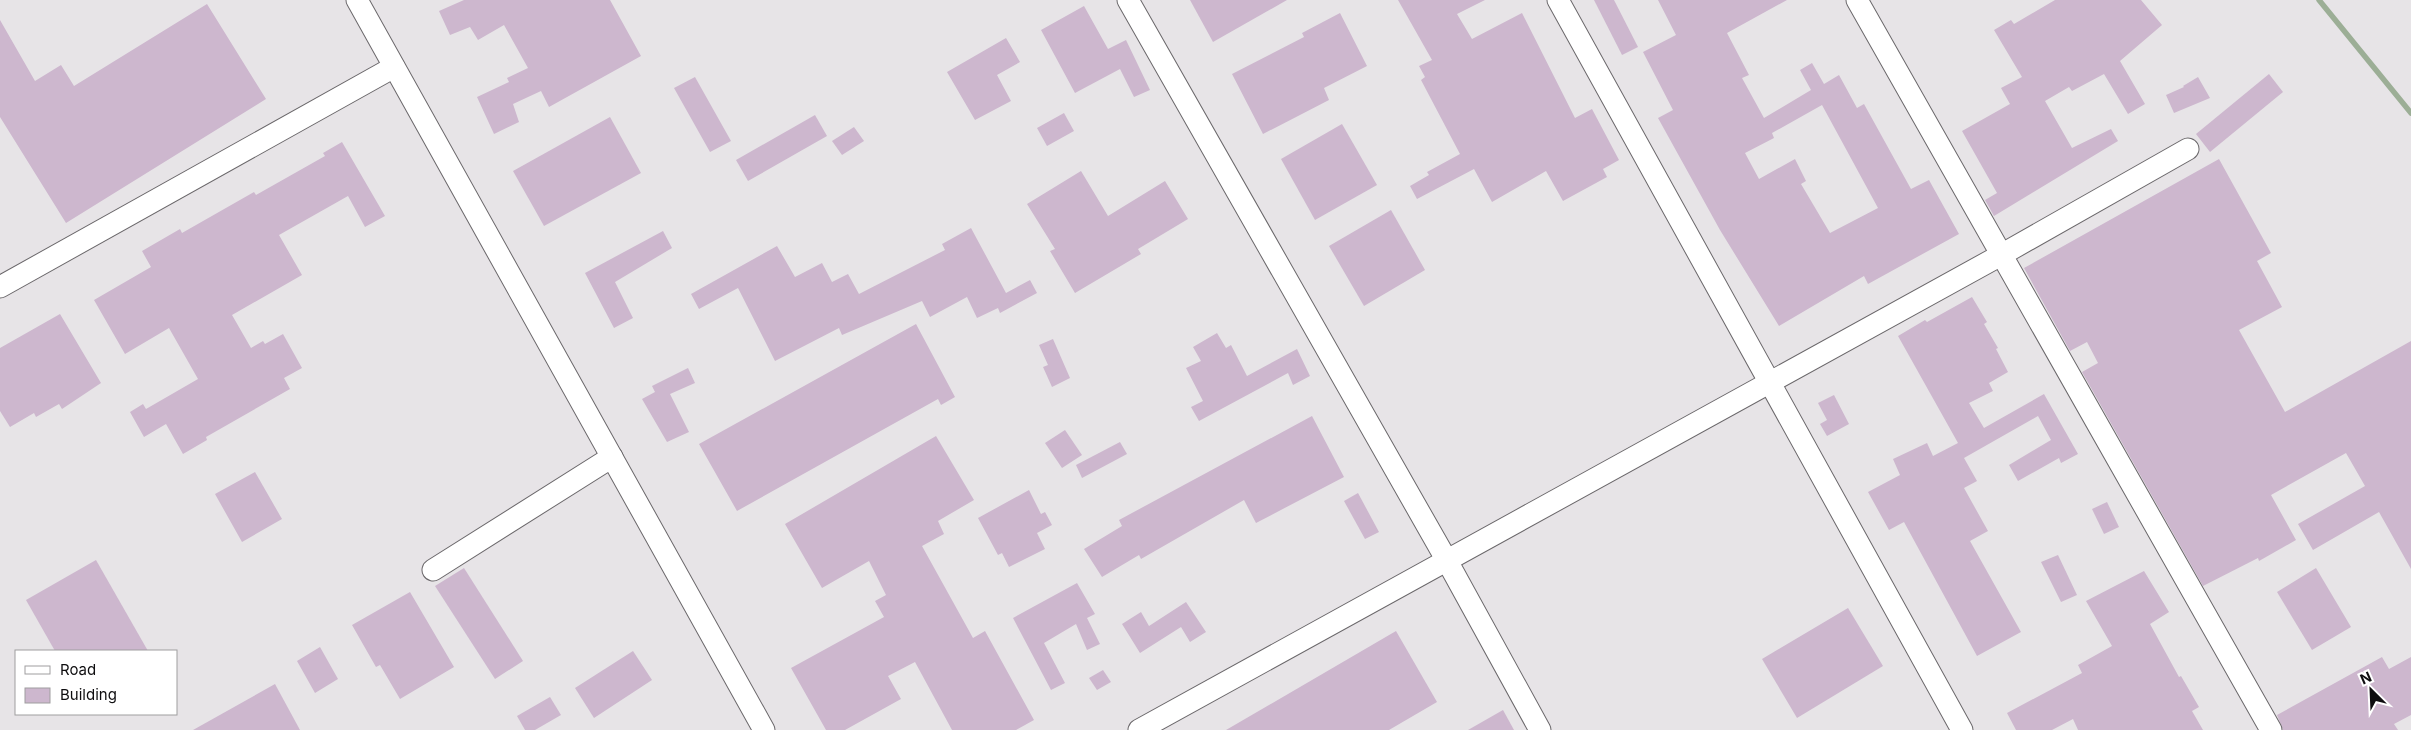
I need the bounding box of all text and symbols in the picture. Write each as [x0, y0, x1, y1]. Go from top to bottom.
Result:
legend [15, 650, 178, 715]
text: Road [60, 660, 96, 679]
north arrow [2346, 665, 2396, 715]
text: N [2357, 668, 2374, 688]
text: Building [60, 685, 117, 704]

